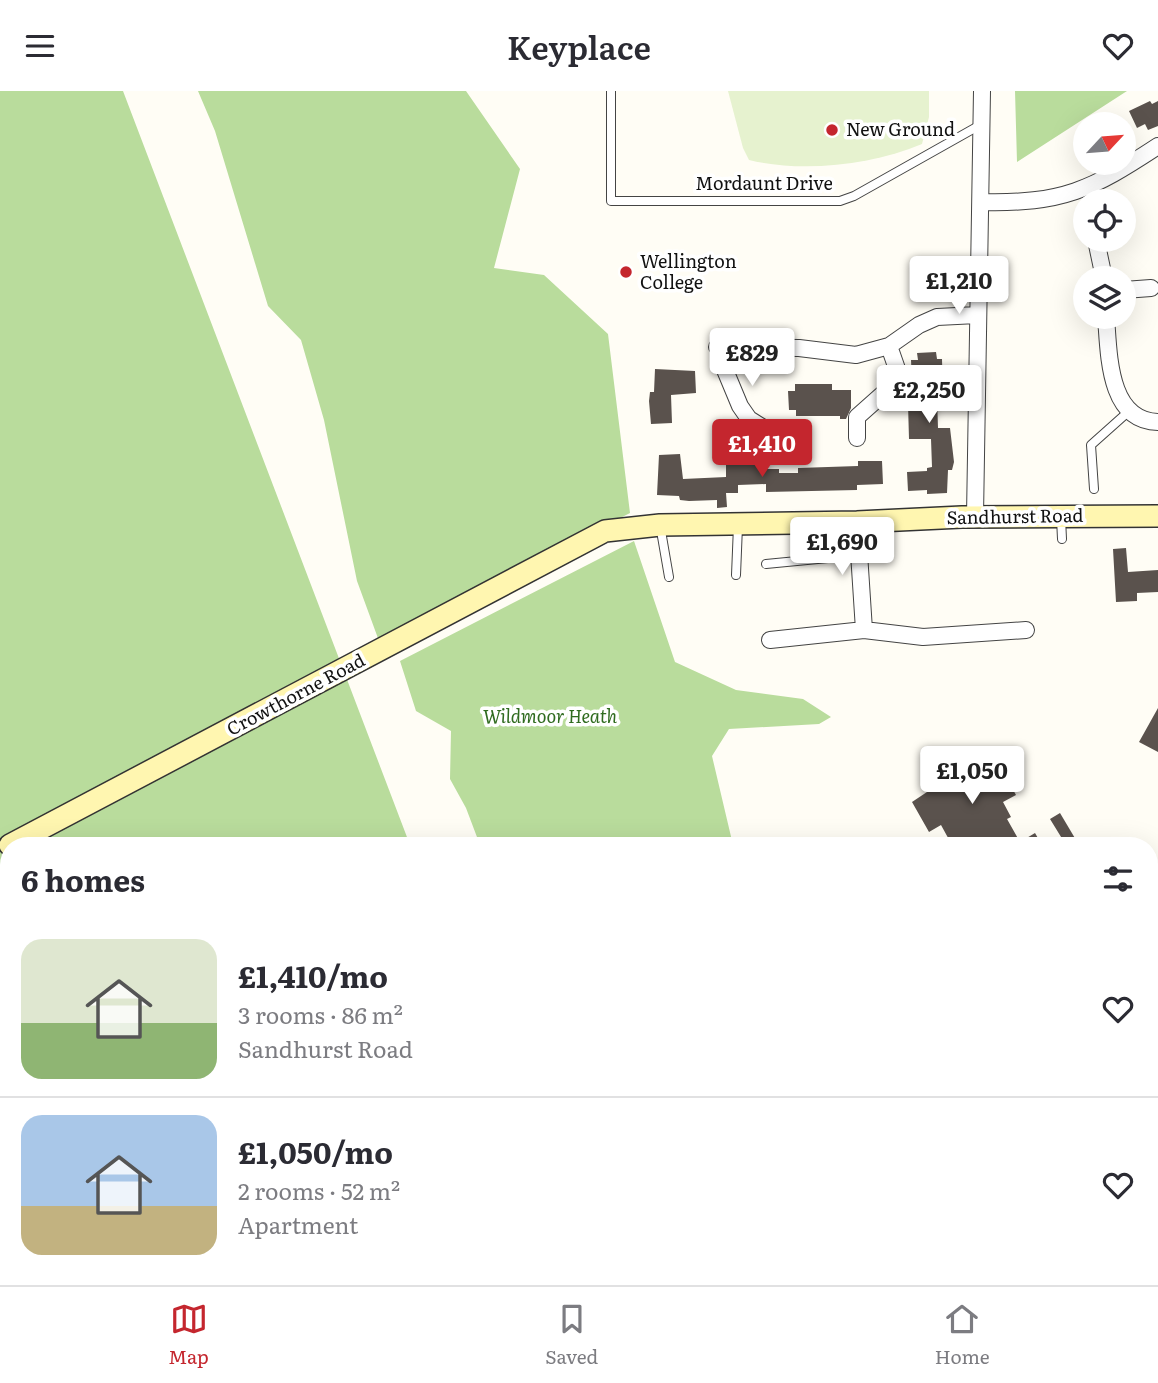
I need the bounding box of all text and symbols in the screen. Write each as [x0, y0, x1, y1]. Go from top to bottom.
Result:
text: Keyplace [507, 22, 651, 70]
icon: menu [21, 27, 59, 65]
icon: heart [1099, 27, 1137, 65]
north arrow [1073, 112, 1136, 175]
map controls [1073, 112, 1136, 329]
place label: New Ground [846, 115, 955, 142]
marker: New Ground [824, 122, 840, 138]
street label: Mordaunt Drive [695, 169, 833, 196]
button: locate [1073, 189, 1136, 252]
place label: Wellington College [640, 247, 737, 295]
pin: £1,210 [902, 257, 1016, 316]
text: £1,210 [926, 262, 992, 296]
marker: Wellington College [618, 264, 634, 280]
button: layers [1073, 266, 1136, 329]
pin: £829 [711, 329, 793, 388]
text: £829 [726, 334, 778, 368]
pin: £2,250 [872, 365, 986, 425]
text: £2,250 [893, 371, 965, 405]
pin: £1,410 [705, 419, 819, 479]
text: £1,410 [728, 425, 796, 459]
street label: Sandhurst Road [946, 501, 1084, 530]
pin: £1,690 [785, 517, 899, 577]
text: £1,690 [806, 523, 878, 557]
street label: Crowthorne Road [221, 646, 369, 742]
park label: Wildmoor Heath [483, 702, 618, 729]
pin: £1,050 [915, 747, 1029, 806]
text: £1,050 [936, 752, 1008, 786]
text: 6 homes [21, 857, 145, 901]
icon: filters [1099, 860, 1137, 898]
text: £1,410/mo [238, 953, 388, 997]
icon: home [77, 967, 161, 1051]
icon: heart [1099, 990, 1137, 1028]
text: 3 rooms · 86 m² [238, 997, 403, 1031]
text: Sandhurst Road [238, 1031, 413, 1065]
text: £1,050/mo [238, 1129, 393, 1173]
icon: home [77, 1143, 161, 1227]
icon: heart [1099, 1166, 1137, 1204]
text: 2 rooms · 52 m² [238, 1173, 400, 1207]
text: Apartment [238, 1207, 358, 1241]
tab: Map [168, 1300, 209, 1370]
tab: Saved [545, 1300, 598, 1370]
tab: Home [935, 1300, 990, 1370]

